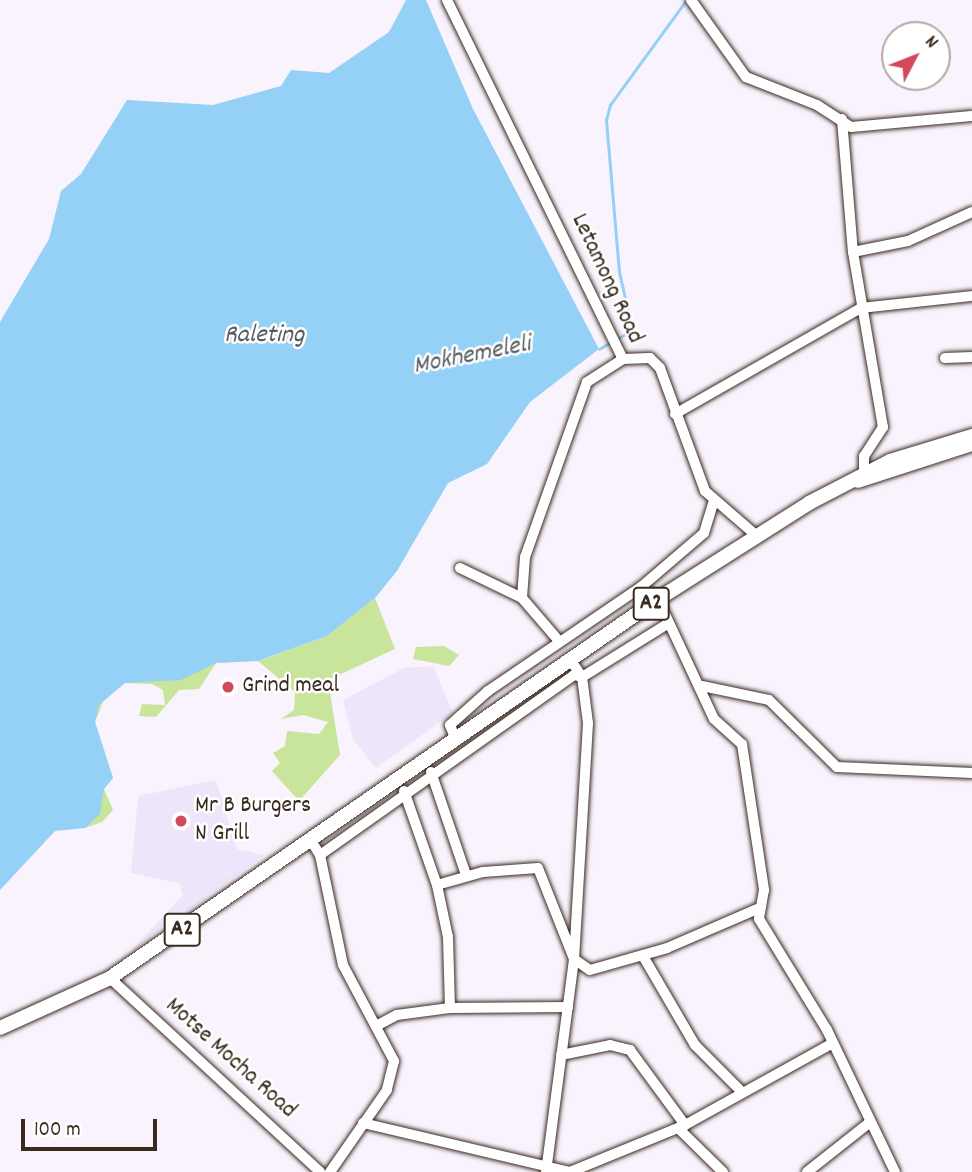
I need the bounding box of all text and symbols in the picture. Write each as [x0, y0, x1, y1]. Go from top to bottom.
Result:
north arrow [881, 21, 951, 91]
text: N [917, 30, 944, 55]
street label: Letamong Road [563, 210, 649, 348]
water label: Raleting [224, 320, 304, 352]
water label: Mokhemeleli [411, 329, 533, 383]
road number: A2 [632, 584, 670, 624]
place label: Grind meal [242, 673, 339, 701]
marker: Grind meal [220, 679, 236, 695]
place label: Mr B Burgers N Grill [195, 793, 311, 849]
marker: Mr B Burgers N Grill [173, 813, 189, 829]
road number: A2 [163, 911, 201, 950]
street label: Motse Mocha Road [158, 993, 302, 1125]
scale bar [24, 1106, 161, 1150]
text: 100 m [34, 1116, 81, 1146]

